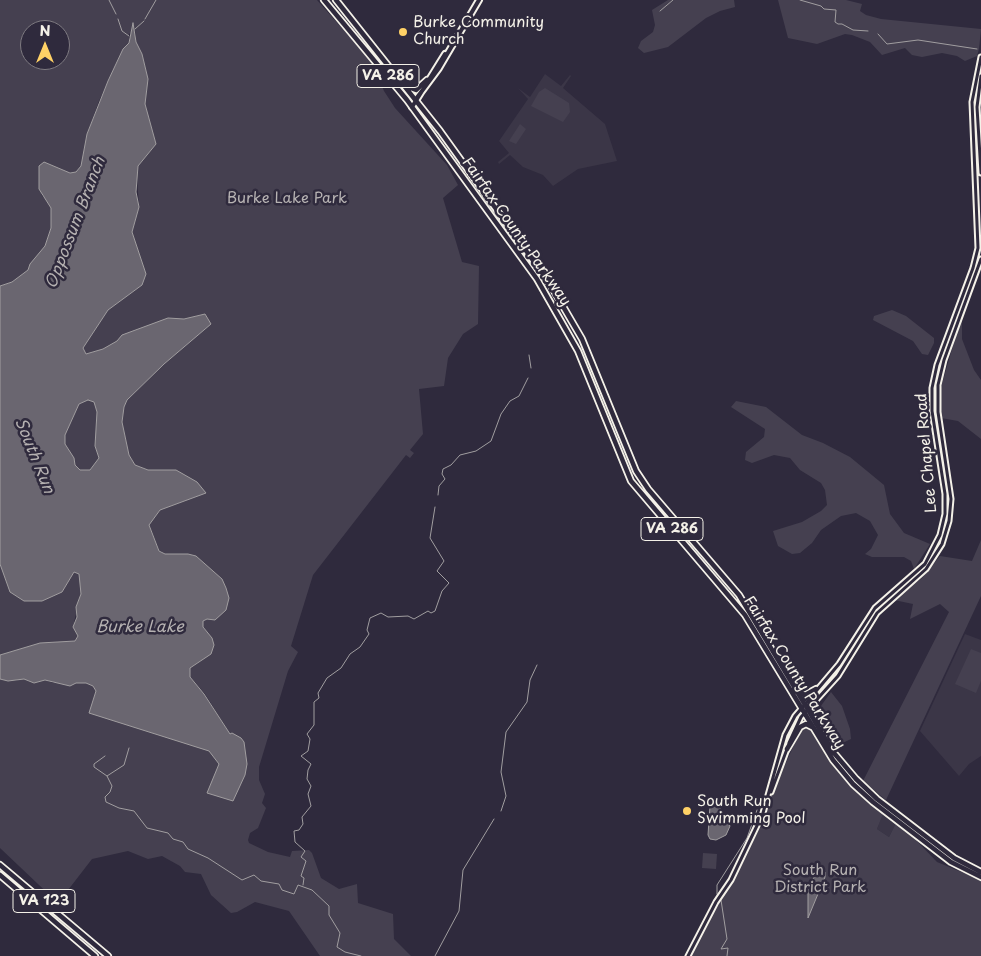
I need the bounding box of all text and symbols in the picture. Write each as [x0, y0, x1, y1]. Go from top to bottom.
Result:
place label: Burke Community Church [413, 14, 544, 49]
north arrow [20, 20, 70, 70]
text: N [39, 20, 51, 41]
marker: Burke Community Church [397, 26, 409, 38]
road number: VA 286 [357, 64, 419, 88]
water label: Oppossum Branch [42, 154, 110, 292]
street label: Fairfax County Parkway [458, 154, 574, 310]
park label: Burke Lake Park [227, 190, 347, 208]
street label: Lee Chapel Road [913, 392, 941, 514]
water label: South Run [10, 416, 58, 496]
road number: VA 286 [641, 518, 703, 540]
street label: Fairfax County Parkway [739, 593, 849, 753]
water label: Burke Lake [96, 618, 184, 638]
place label: South Run Swimming Pool [697, 793, 806, 828]
marker: South Run Swimming Pool [681, 805, 693, 817]
park label: South Run District Park [774, 862, 866, 897]
road number: VA 123 [13, 889, 75, 912]

